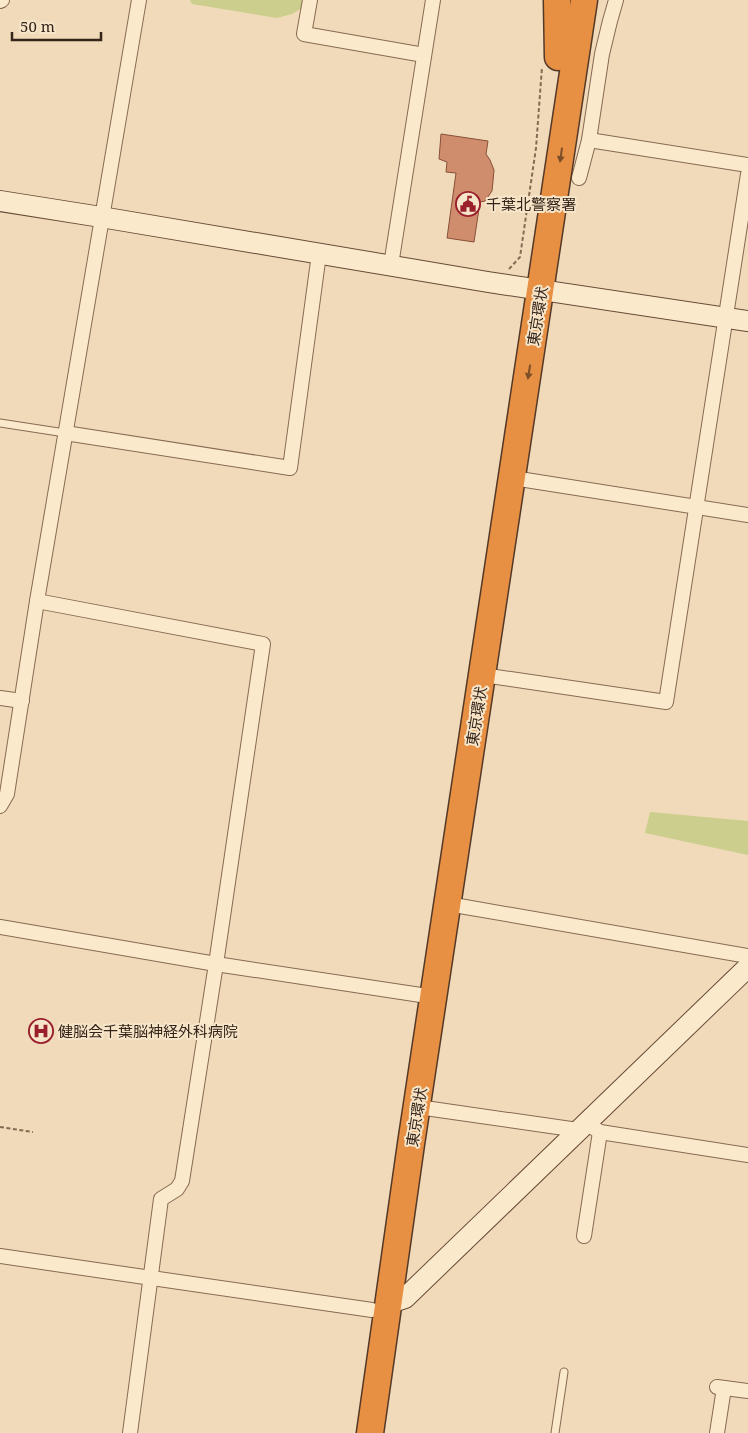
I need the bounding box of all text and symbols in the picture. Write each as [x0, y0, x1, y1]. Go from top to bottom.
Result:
scale bar [12, 10, 101, 42]
text: 50 m [20, 16, 55, 36]
one-way arrow [557, 147, 565, 163]
public building icon: 千葉北警察署 [455, 191, 481, 217]
place label: 千葉北警察署 [486, 194, 576, 214]
street label: 東京環状 [522, 285, 552, 347]
one-way arrow [524, 365, 532, 381]
street label: 東京環状 [461, 685, 491, 747]
hospital icon: 健脳会千葉脳神経外科病院 [28, 1018, 54, 1044]
place label: 健脳会千葉脳神経外科病院 [58, 1021, 238, 1041]
street label: 東京環状 [401, 1086, 431, 1148]

